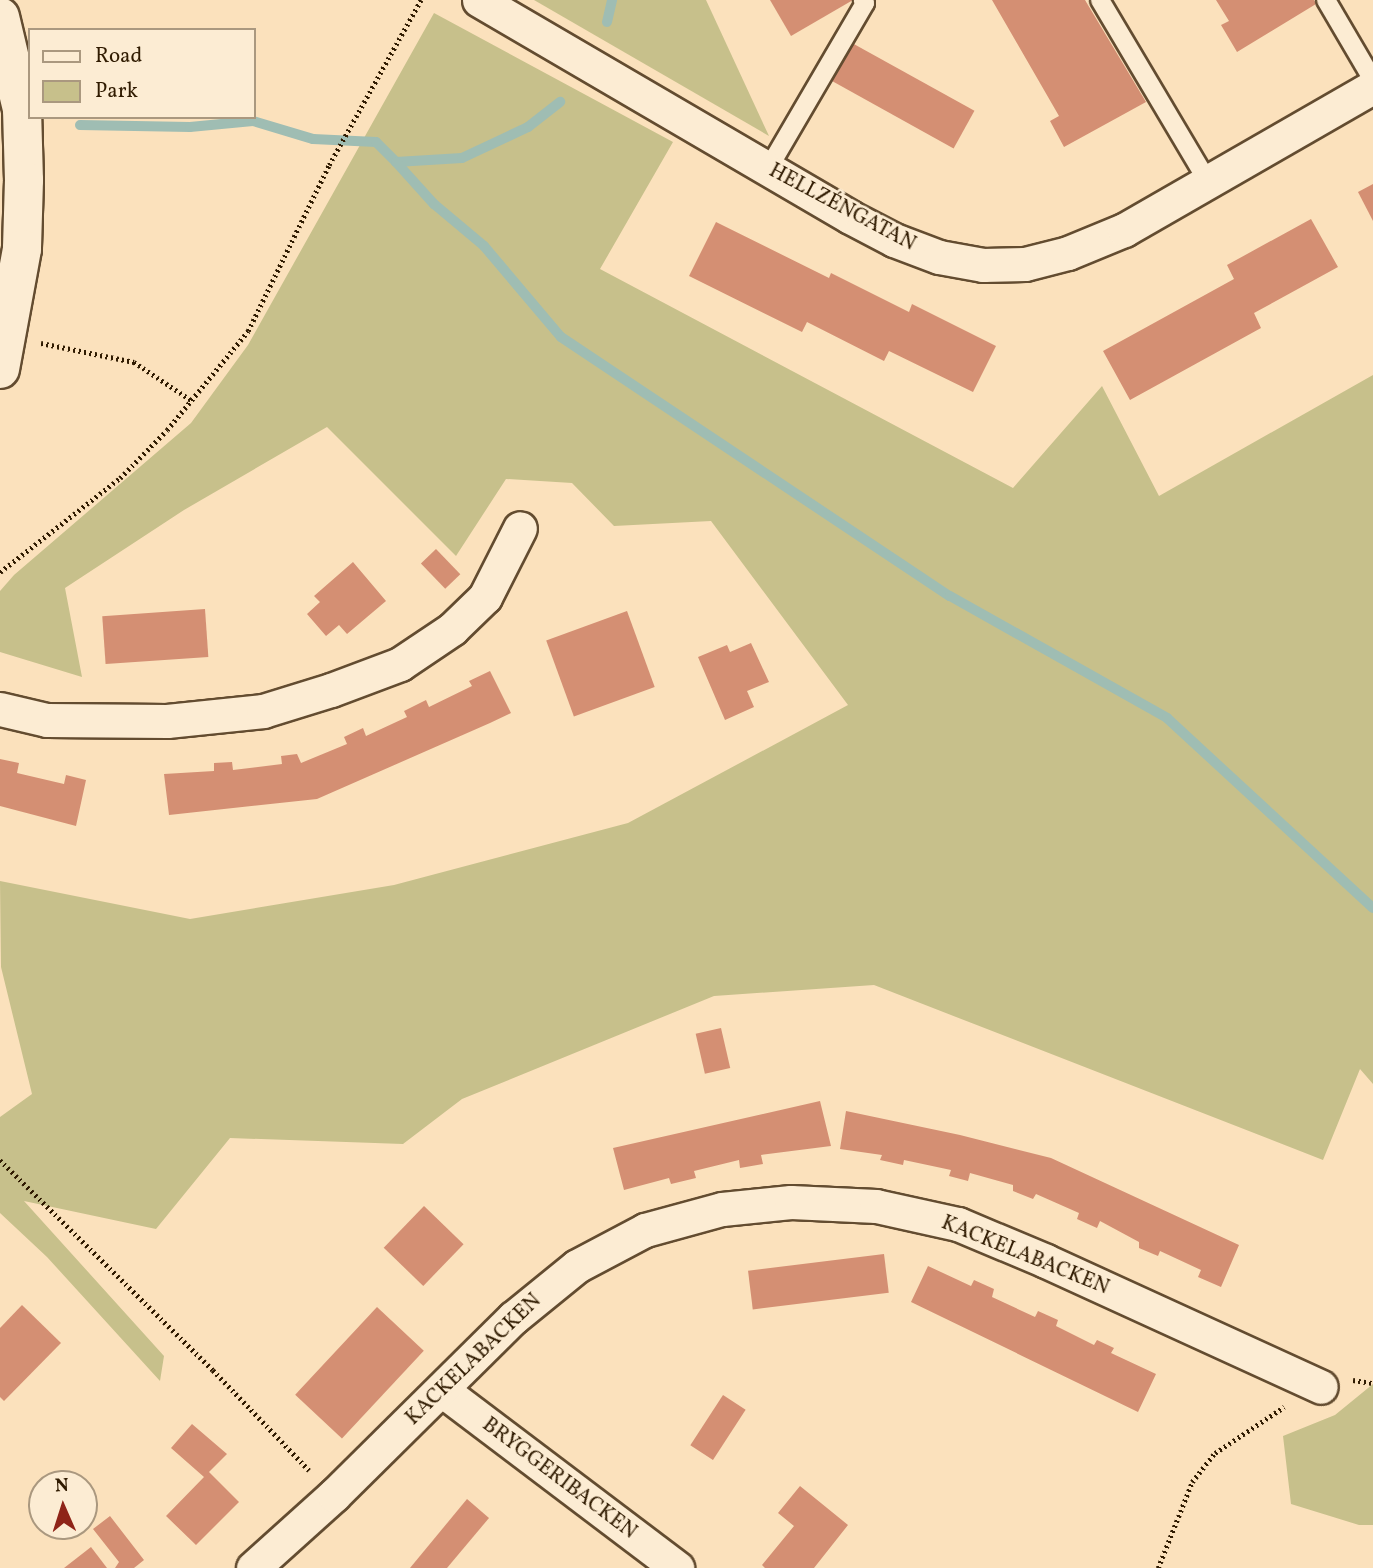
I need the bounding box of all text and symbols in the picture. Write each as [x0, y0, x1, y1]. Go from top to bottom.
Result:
legend [28, 28, 256, 119]
text: Road [95, 42, 142, 71]
text: Park [95, 77, 138, 106]
street label: HELLZÉNGATAN [764, 159, 920, 257]
street label: KACKELABACKEN [937, 1211, 1113, 1301]
street label: KACKELABACKEN [401, 1289, 547, 1431]
street label: BRYGGERIBACKEN [477, 1413, 641, 1545]
north arrow [28, 1470, 98, 1540]
text: N [54, 1473, 70, 1499]

